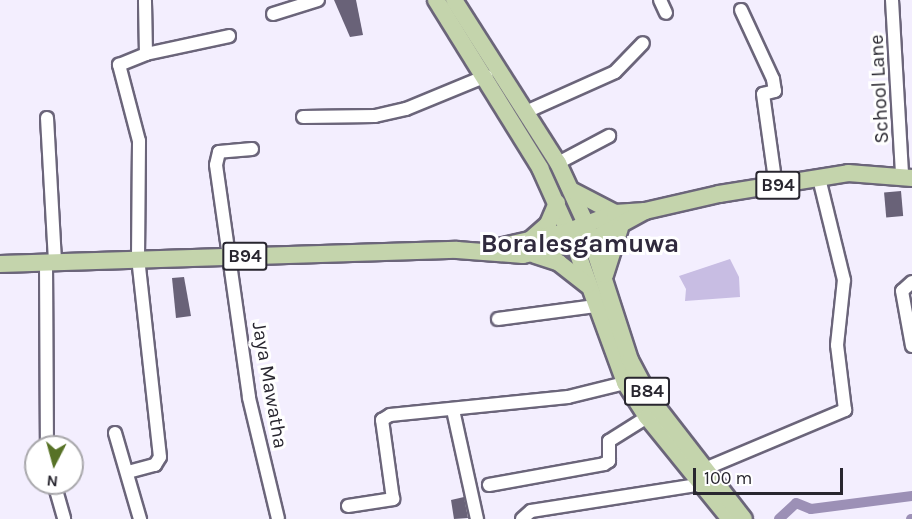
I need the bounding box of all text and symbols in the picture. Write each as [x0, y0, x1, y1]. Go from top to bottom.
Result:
street label: School Lane [864, 34, 894, 144]
road number: B94 [754, 170, 802, 200]
district label: Boralesgamuwa [481, 228, 679, 260]
road number: B94 [221, 241, 269, 271]
street label: Jaya Mawatha [247, 320, 293, 450]
road number: B84 [623, 376, 671, 406]
north arrow [24, 435, 84, 495]
scale bar [696, 456, 846, 494]
text: 100 m [704, 467, 752, 489]
text: N [46, 471, 59, 491]

